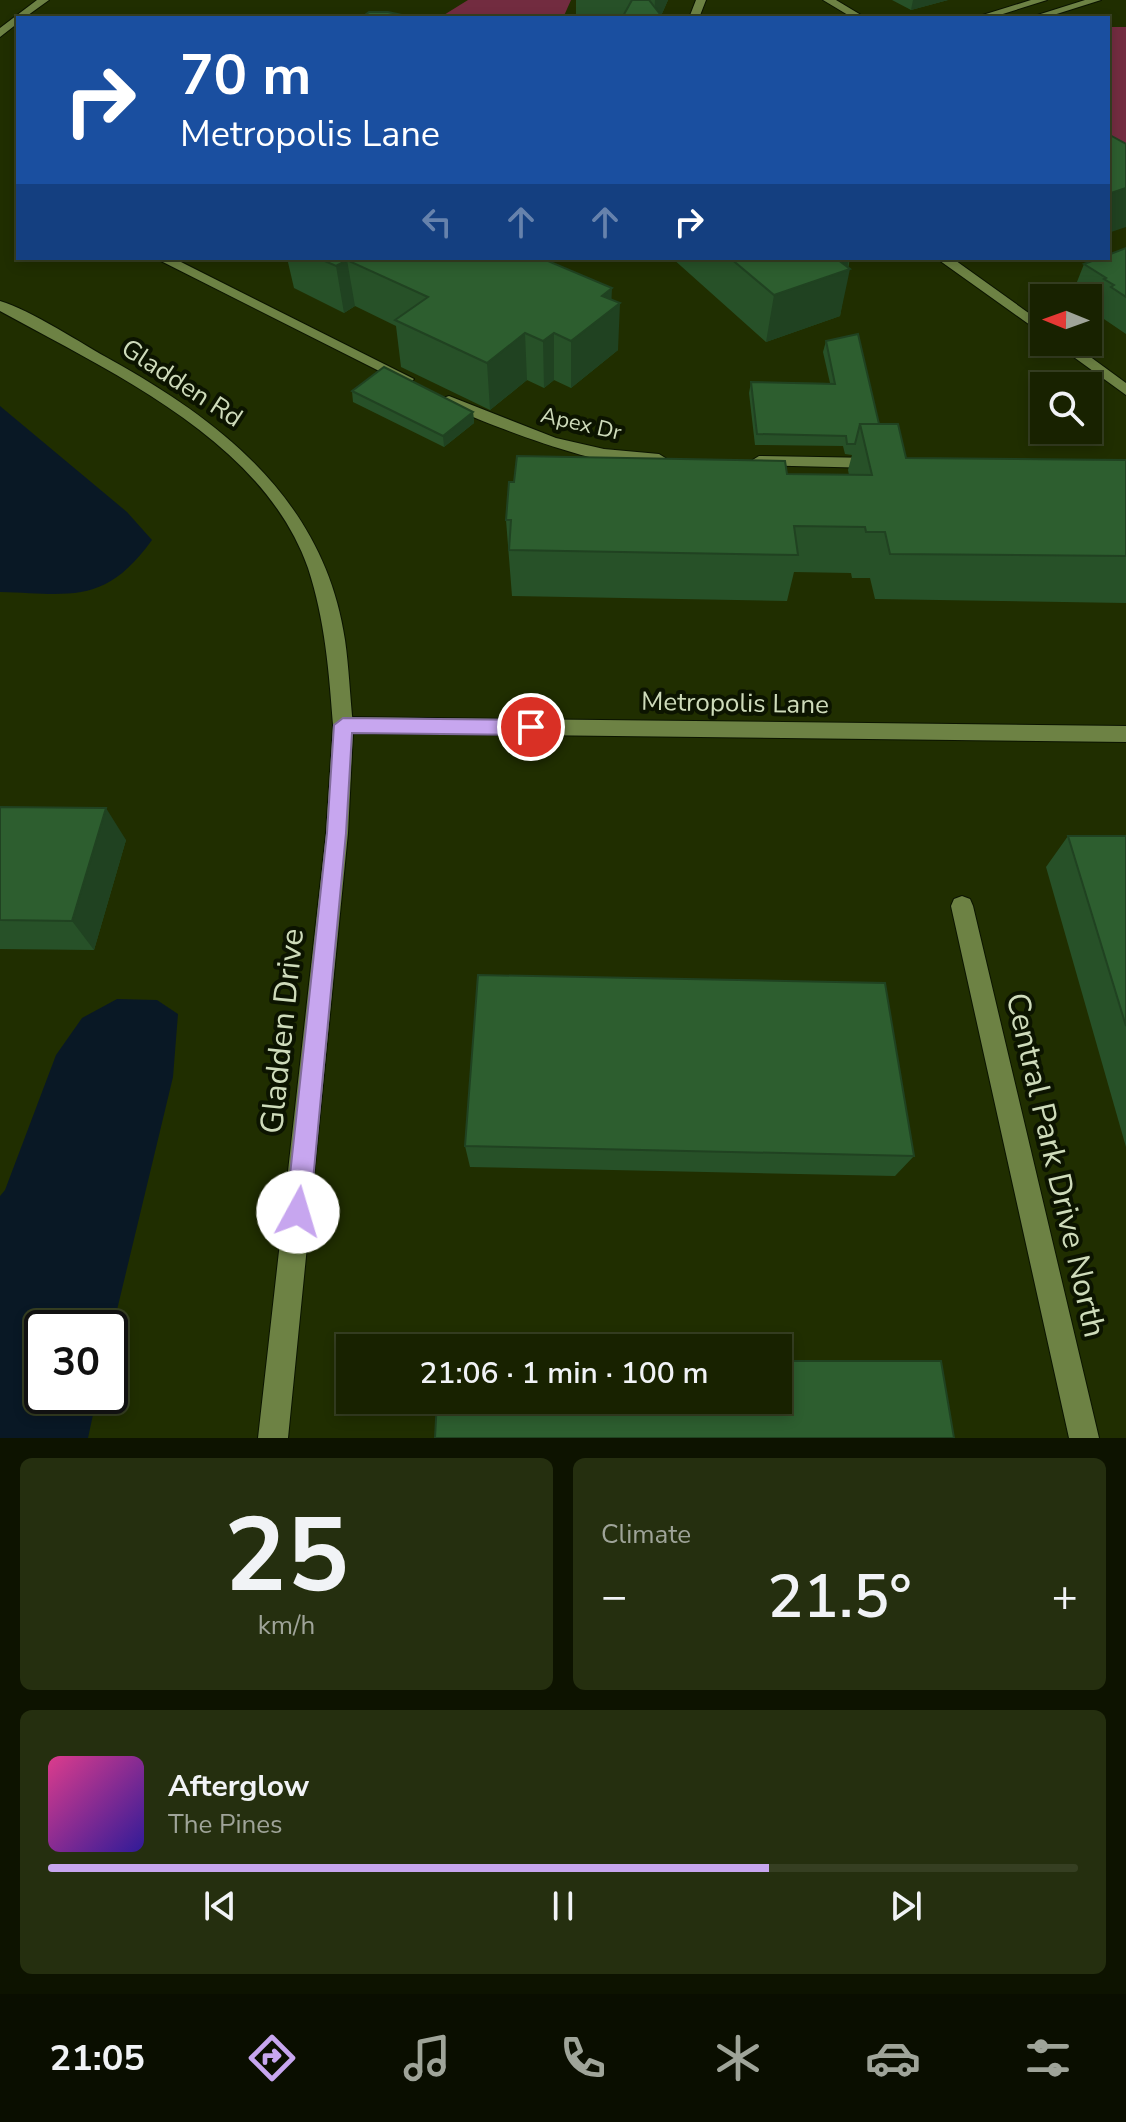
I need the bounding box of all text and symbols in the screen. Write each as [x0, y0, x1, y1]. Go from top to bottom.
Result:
text: 70 m [180, 37, 311, 114]
icon: right [48, 48, 152, 152]
text: Metropolis Lane [180, 110, 440, 159]
icon: left [415, 200, 459, 244]
icon: ahead [499, 200, 543, 244]
icon: ahead [583, 200, 627, 244]
icon: right [667, 200, 711, 244]
north arrow [1030, 284, 1102, 356]
map controls [1030, 284, 1102, 444]
street label: Gladden Rd [115, 331, 249, 435]
button: search [1030, 372, 1102, 444]
street label: Apex Dr [538, 400, 624, 448]
street label: Metropolis Lane [641, 684, 829, 722]
pin [497, 693, 565, 761]
icon: arrive [509, 705, 553, 749]
street label: Gladden Drive [250, 926, 314, 1136]
street label: Central Park Drive North [995, 989, 1117, 1341]
position arrow [256, 1170, 340, 1254]
speed limit sign: 30 [24, 1310, 128, 1414]
text: 21:06 · 1 min · 100 m [419, 1353, 709, 1394]
text: 25 [224, 1485, 349, 1627]
text: Climate [601, 1517, 691, 1552]
text: 21.5° [767, 1556, 912, 1638]
text: − [601, 1567, 627, 1627]
text: + [1052, 1567, 1078, 1627]
text: km/h [258, 1608, 315, 1643]
text: Afterglow [168, 1766, 309, 1807]
text: The Pines [168, 1807, 283, 1842]
icon: previous [198, 1884, 242, 1928]
icon: pause [541, 1884, 585, 1928]
icon: next [884, 1884, 928, 1928]
icon: directions [244, 2030, 300, 2086]
icon: music [399, 2030, 455, 2086]
icon: phone [555, 2030, 611, 2086]
icon: climate [710, 2030, 766, 2086]
icon: car [865, 2030, 921, 2086]
icon: filters [1020, 2030, 1076, 2086]
text: 21:05 [50, 2034, 145, 2083]

